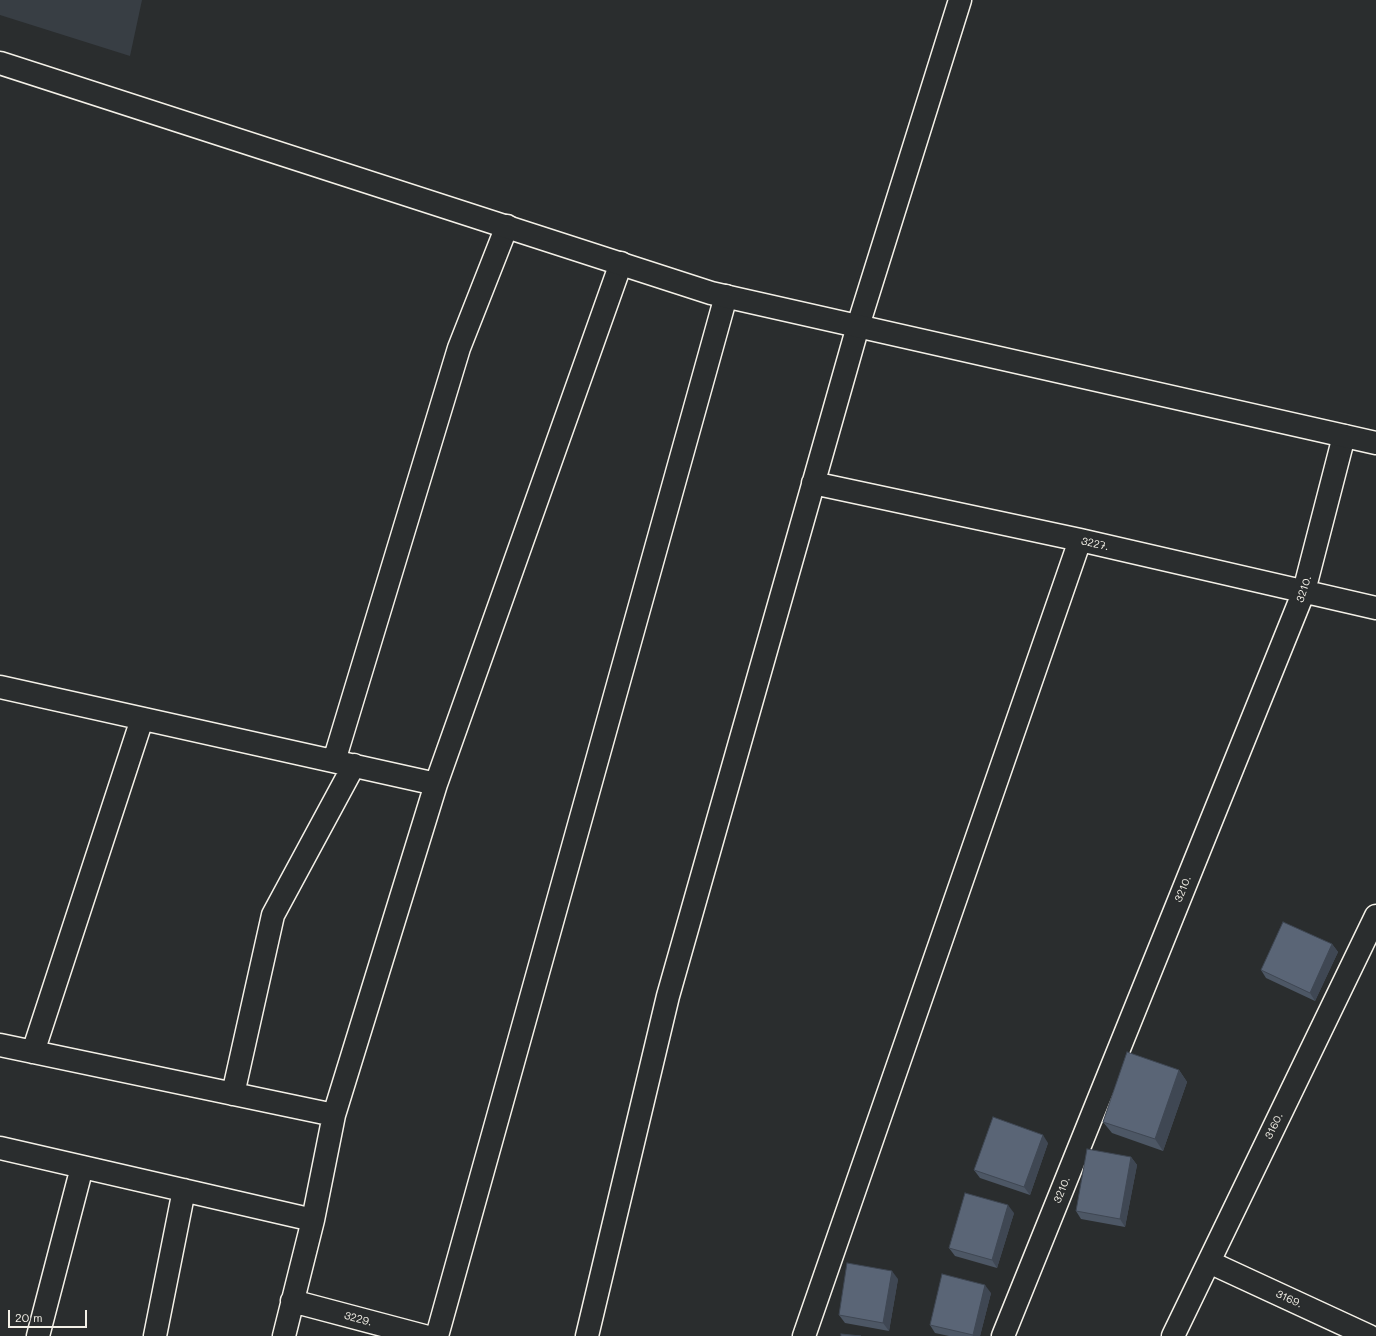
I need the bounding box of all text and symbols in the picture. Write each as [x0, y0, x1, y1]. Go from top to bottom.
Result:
street label: 3227. [1080, 534, 1110, 554]
street label: 3210. [1293, 574, 1315, 604]
street label: 3210. [1172, 874, 1194, 904]
street label: 3160. [1262, 1111, 1286, 1141]
street label: 3210. [1051, 1175, 1073, 1205]
street label: 3169. [1274, 1287, 1304, 1311]
scale bar [10, 1302, 89, 1328]
text: 20 m [15, 1309, 43, 1325]
street label: 3229. [343, 1309, 373, 1329]

